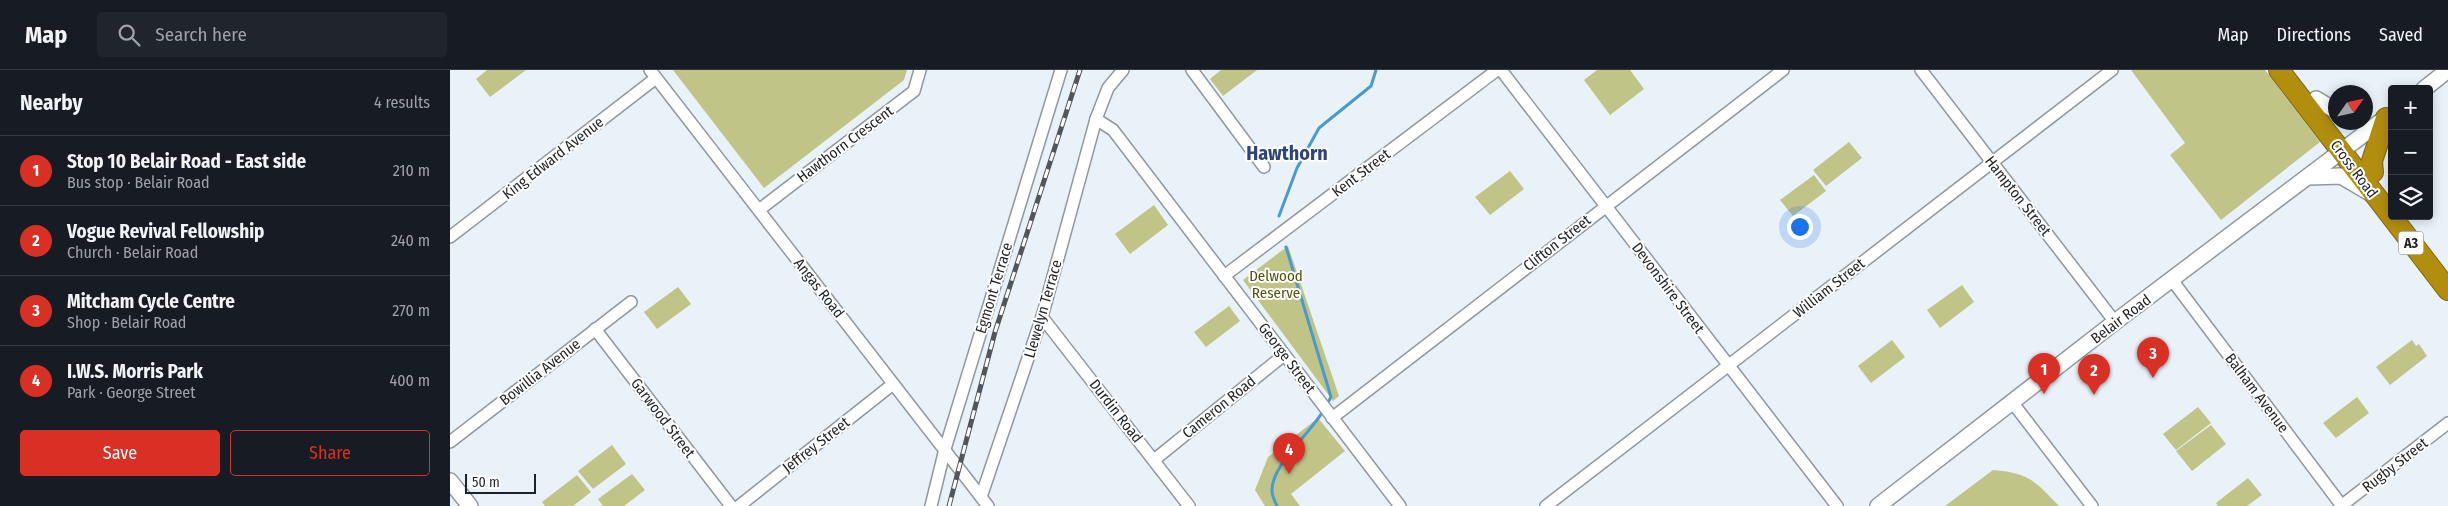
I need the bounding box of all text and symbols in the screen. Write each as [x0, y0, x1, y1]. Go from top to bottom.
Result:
search box [97, 12, 447, 57]
text: Map [25, 21, 67, 49]
icon: search [115, 21, 143, 49]
text: Search here [155, 23, 247, 46]
text: Map [2217, 24, 2249, 46]
text: Directions [2277, 24, 2351, 46]
text: Saved [2379, 24, 2423, 46]
north arrow [2328, 85, 2373, 130]
map controls [2388, 85, 2433, 220]
button: + [2388, 85, 2433, 130]
text: Nearby [20, 90, 82, 116]
text: 4 results [374, 93, 430, 112]
street label: Hawthorn Crescent [793, 102, 897, 186]
street label: King Edward Avenue [499, 113, 607, 203]
button: − [2388, 130, 2433, 175]
street label: Cross Road [2327, 137, 2381, 201]
district label: Hawthorn [1246, 141, 1328, 165]
street label: Kent Street [1328, 145, 1394, 201]
text: Stop 10 Belair Road - East side [67, 150, 306, 173]
street label: Hampton Street [1981, 152, 2055, 240]
text: 1 [33, 161, 39, 180]
text: 210 m [393, 161, 430, 180]
text: Bus stop · Belair Road [67, 173, 210, 192]
button: layers [2388, 175, 2433, 220]
street label: Clifton Street [1520, 211, 1594, 275]
your location [1787, 214, 1813, 240]
text: Vogue Revival Fellowship [67, 220, 264, 243]
text: 2 [32, 231, 40, 250]
text: 240 m [391, 231, 430, 250]
road number: A3 [2398, 232, 2424, 254]
street label: Devonshire Street [1628, 239, 1708, 337]
street label: Egmont Terrace [972, 240, 1016, 336]
text: Church · Belair Road [67, 243, 198, 262]
street label: William Street [1790, 254, 1869, 322]
street label: Angas Road [790, 255, 848, 321]
street label: Llewelyn Terrace [1020, 258, 1066, 360]
park label: Delwood Reserve [1249, 267, 1303, 302]
text: Mitcham Cycle Centre [67, 290, 235, 313]
street label: Belair Road [2087, 291, 2155, 347]
text: 3 [32, 301, 40, 320]
text: 270 m [392, 301, 430, 320]
text: Shop · Belair Road [67, 313, 186, 332]
street label: George Street [1255, 319, 1319, 397]
street label: Bowillia Avenue [496, 335, 584, 409]
pin: 3 [2137, 337, 2169, 378]
street label: Balham Avenue [2221, 350, 2293, 436]
pin: 1 [2028, 353, 2060, 394]
pin: 2 [2078, 354, 2110, 395]
text: I.W.S. Morris Park [67, 360, 203, 383]
text: 4 [32, 371, 40, 390]
text: 400 m [390, 371, 430, 390]
street label: Cameron Road [1179, 372, 1259, 442]
street label: Garwood Street [627, 375, 699, 462]
street label: Durdin Road [1086, 376, 1146, 446]
text: Park · George Street [67, 383, 195, 402]
street label: Jeffrey Street [779, 413, 853, 477]
button: Save [20, 430, 220, 476]
button: Share [230, 430, 430, 476]
pin: 4 [1273, 433, 1305, 474]
street label: Rugby Street [2359, 434, 2431, 496]
scale bar [465, 471, 536, 494]
text: 50 m [472, 474, 500, 491]

